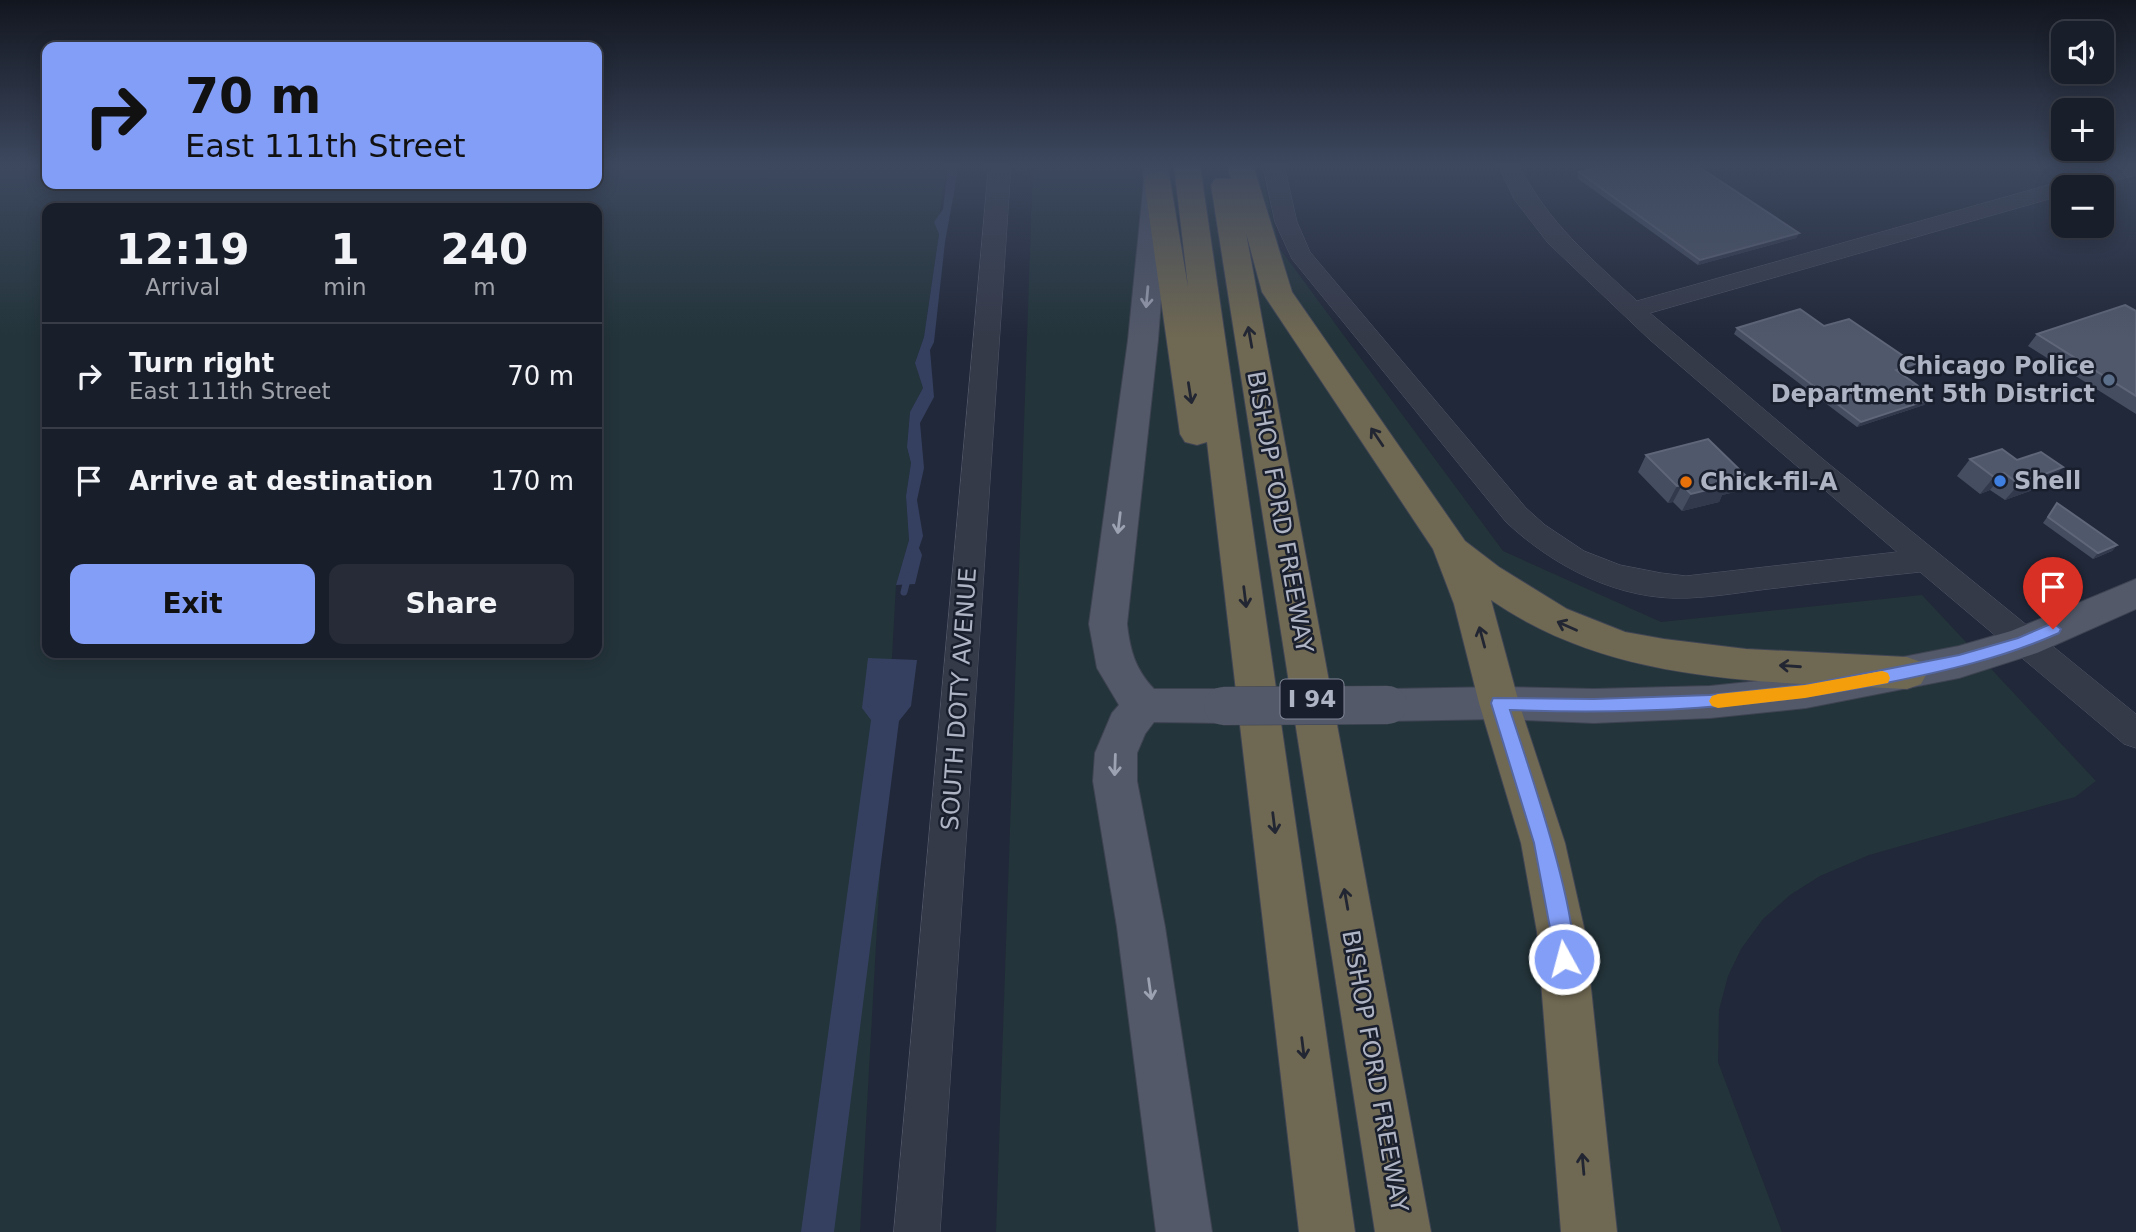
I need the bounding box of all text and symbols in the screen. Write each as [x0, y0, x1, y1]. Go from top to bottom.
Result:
map controls [2051, 21, 2114, 238]
button: sound [2051, 21, 2114, 84]
text: 70 m [185, 68, 321, 125]
icon: right [70, 70, 161, 161]
button: + [2051, 98, 2114, 161]
text: East 111th Street [185, 127, 466, 165]
button: − [2051, 175, 2114, 238]
text: 12:19 [116, 225, 250, 274]
text: 1 [330, 225, 360, 274]
text: 240 [441, 225, 528, 274]
text: Arrival [145, 274, 220, 300]
text: min [323, 274, 367, 300]
text: m [473, 274, 496, 300]
one-way arrow [1140, 285, 1153, 308]
one-way arrow [1243, 326, 1256, 349]
text: Turn right [129, 348, 274, 378]
place label: Chicago Police Department 5th District [1771, 352, 2095, 408]
icon: right [70, 357, 108, 395]
text: 70 m [507, 361, 574, 391]
street label: BISHOP FORD FREEWAY [1241, 369, 1319, 655]
marker: Chicago Police Department 5th District [2101, 372, 2117, 388]
text: East 111th Street [129, 378, 331, 404]
one-way arrow [1184, 381, 1197, 404]
one-way arrow [1370, 428, 1384, 447]
icon: arrive [70, 462, 108, 500]
text: Arrive at destination [129, 466, 433, 496]
text: 170 m [491, 466, 574, 496]
place label: Shell [2014, 467, 2081, 495]
place label: Chick-fil-A [1700, 468, 1838, 496]
marker: Shell [1992, 473, 2008, 489]
marker: Chick-fil-A [1678, 474, 1694, 490]
one-way arrow [1112, 511, 1125, 533]
pin [2023, 557, 2083, 629]
button: Exit [70, 564, 315, 644]
button: Share [329, 564, 574, 644]
street label: SOUTH DOTY AVENUE [936, 567, 982, 831]
icon: arrive [2034, 568, 2072, 606]
one-way arrow [1238, 585, 1251, 608]
one-way arrow [1557, 619, 1579, 632]
one-way arrow [1474, 626, 1487, 648]
one-way arrow [1779, 659, 1802, 672]
road number: I 94 [1280, 680, 1344, 719]
one-way arrow [1109, 753, 1122, 776]
one-way arrow [1268, 811, 1281, 833]
one-way arrow [1339, 888, 1352, 911]
position arrow [1527, 922, 1601, 996]
street label: BISHOP FORD FREEWAY [1336, 928, 1414, 1214]
one-way arrow [1144, 978, 1157, 1000]
one-way arrow [1297, 1036, 1310, 1059]
one-way arrow [1576, 1153, 1589, 1176]

